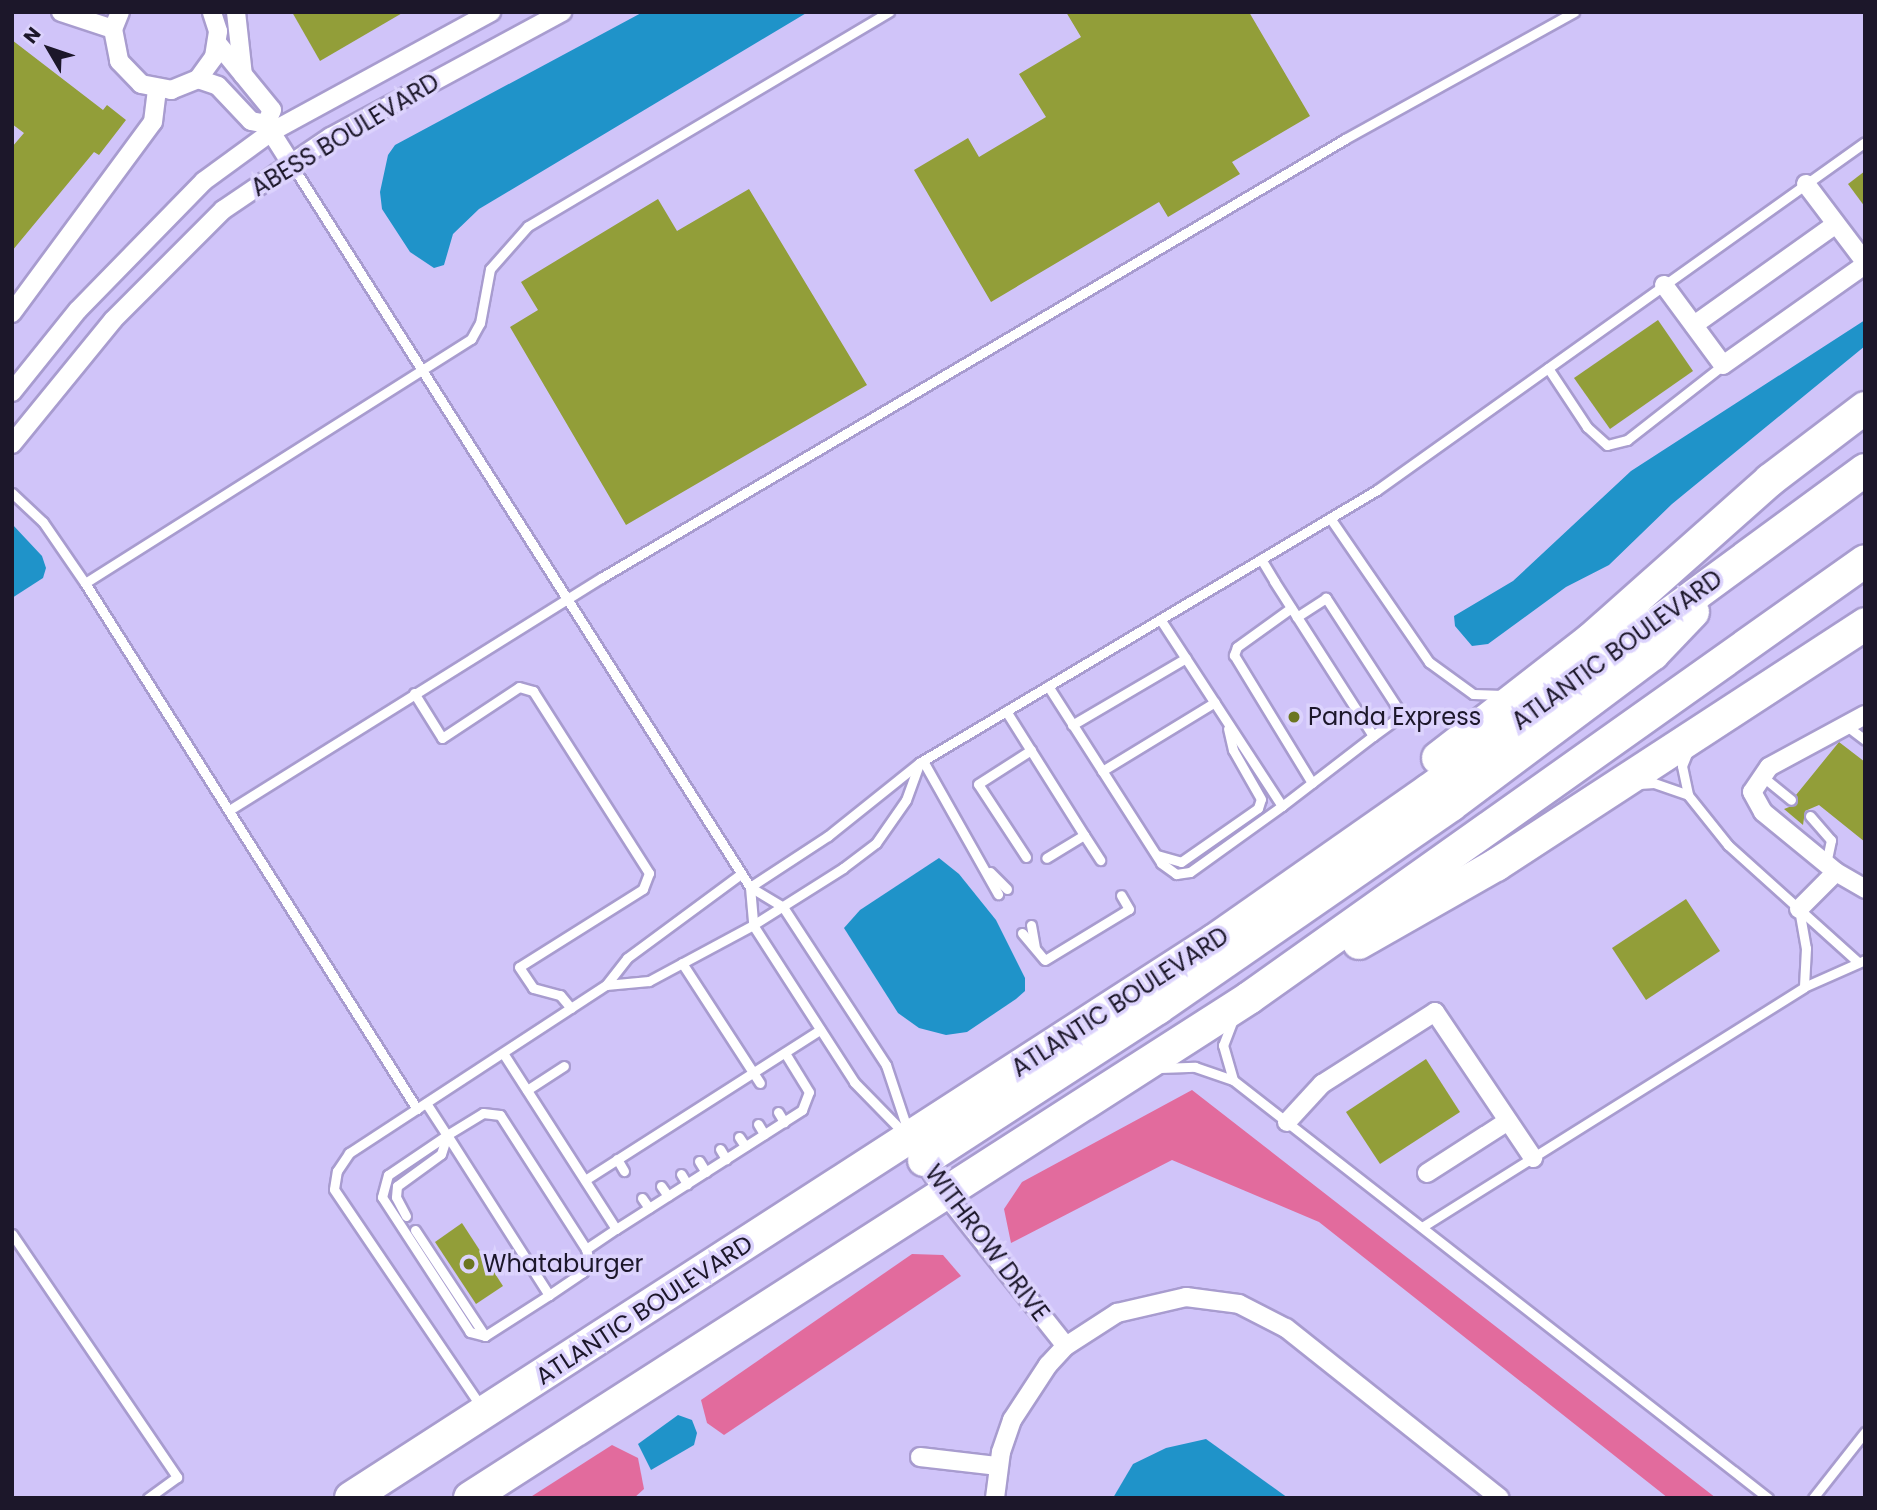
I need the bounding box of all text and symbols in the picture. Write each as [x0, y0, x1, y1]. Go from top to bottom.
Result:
north arrow [14, 14, 84, 84]
text: N [17, 21, 47, 50]
street label: ABESS BOULEVARD [246, 67, 444, 203]
street label: ATLANTIC BOULEVARD [1506, 564, 1728, 736]
place label: Panda Express [1308, 703, 1481, 731]
marker: Panda Express [1286, 709, 1302, 725]
street label: ATLANTIC BOULEVARD [1006, 921, 1234, 1083]
street label: WITHROW DRIVE [919, 1159, 1055, 1327]
street label: ATLANTIC BOULEVARD [530, 1229, 758, 1391]
place label: Whataburger [483, 1250, 644, 1278]
marker: Whataburger [461, 1256, 477, 1272]

